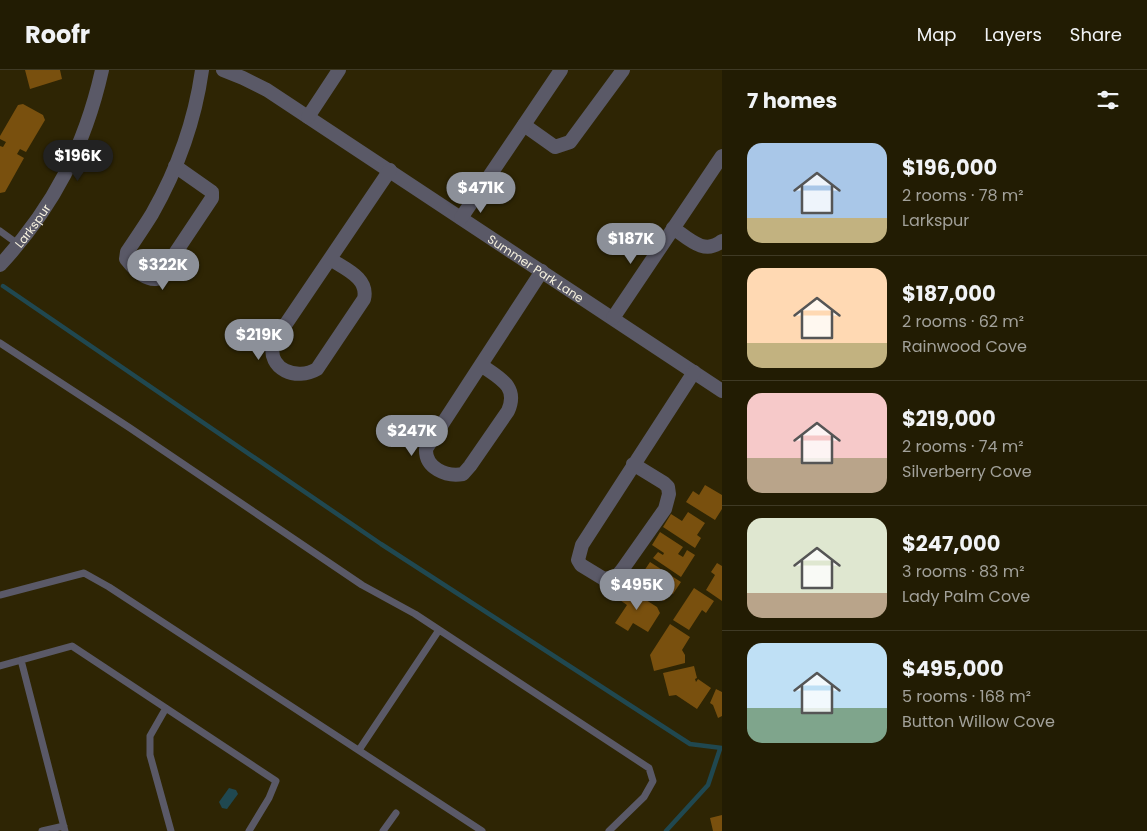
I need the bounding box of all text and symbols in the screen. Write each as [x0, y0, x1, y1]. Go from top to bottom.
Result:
text: Roofr [25, 18, 90, 51]
text: Map [917, 22, 957, 47]
text: Layers [985, 22, 1042, 47]
text: Share [1070, 22, 1122, 47]
text: 7 homes [747, 86, 837, 115]
icon: filters [1094, 86, 1122, 114]
pin: $196K [43, 140, 113, 182]
text: $196K [54, 144, 102, 167]
text: $196,000 [902, 153, 997, 182]
icon: home [787, 163, 847, 223]
pin: $471K [446, 172, 516, 214]
text: $471K [457, 176, 505, 199]
text: 2 rooms · 78 m² [902, 184, 1024, 207]
street label: Larkspur [10, 200, 54, 251]
text: Larkspur [902, 209, 969, 232]
pin: $187K [596, 222, 666, 265]
text: $187K [608, 227, 654, 250]
street label: Summer Park Lane [485, 230, 587, 306]
pin: $322K [128, 248, 198, 291]
text: $322K [138, 253, 188, 276]
text: $187,000 [902, 279, 996, 308]
icon: home [787, 288, 847, 348]
text: 2 rooms · 62 m² [902, 310, 1024, 333]
pin: $219K [224, 318, 294, 361]
text: $219K [236, 323, 282, 346]
text: Rainwood Cove [902, 335, 1027, 358]
text: $219,000 [902, 404, 996, 433]
icon: home [787, 413, 847, 473]
pin: $247K [377, 414, 447, 457]
text: $247K [387, 419, 437, 442]
text: 2 rooms · 74 m² [902, 435, 1024, 458]
text: Silverberry Cove [902, 460, 1032, 483]
text: $247,000 [902, 529, 1000, 558]
icon: home [787, 538, 847, 598]
text: 3 rooms · 83 m² [902, 560, 1024, 583]
pin: $495K [602, 568, 672, 611]
text: $495K [611, 573, 663, 596]
text: Lady Palm Cove [902, 585, 1030, 608]
text: $495,000 [902, 654, 1004, 683]
icon: home [787, 663, 847, 723]
text: 5 rooms · 168 m² [902, 685, 1031, 708]
text: Button Willow Cove [902, 710, 1055, 733]

